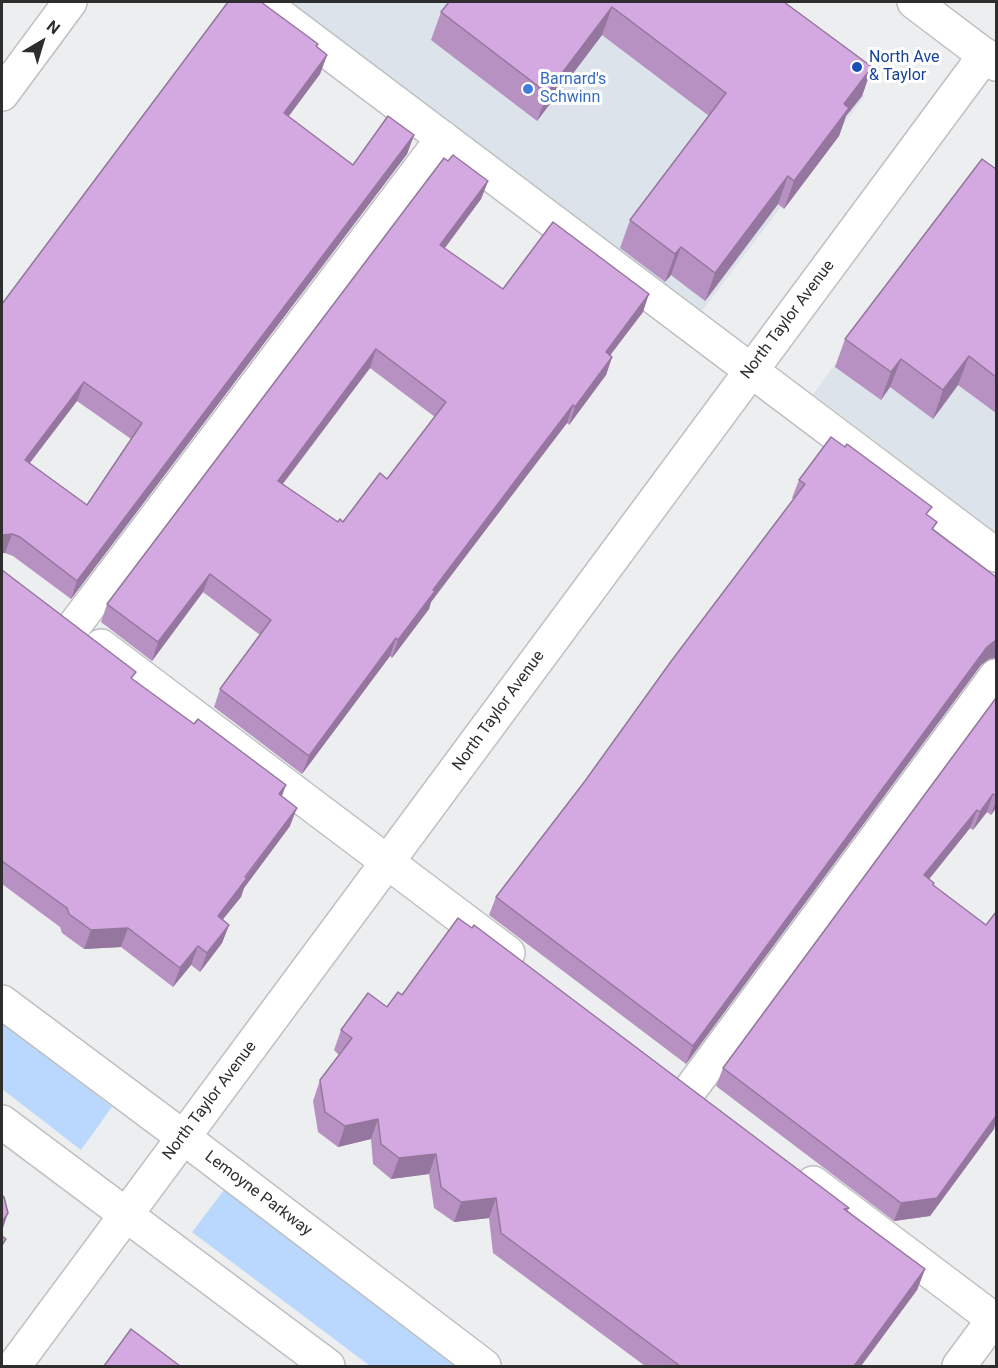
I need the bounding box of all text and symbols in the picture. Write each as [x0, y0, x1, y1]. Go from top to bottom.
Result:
north arrow [12, 12, 72, 72]
text: N [43, 16, 64, 38]
place label: North Ave & Taylor [869, 48, 940, 86]
marker: North Ave & Taylor [850, 60, 864, 74]
place label: Barnard's Schwinn [540, 70, 606, 108]
marker: Barnard's Schwinn [521, 82, 535, 96]
street label: North Taylor Avenue [737, 257, 839, 383]
street label: North Taylor Avenue [449, 647, 549, 775]
street label: North Taylor Avenue [159, 1038, 261, 1164]
street label: Lemoyne Parkway [201, 1147, 315, 1241]

